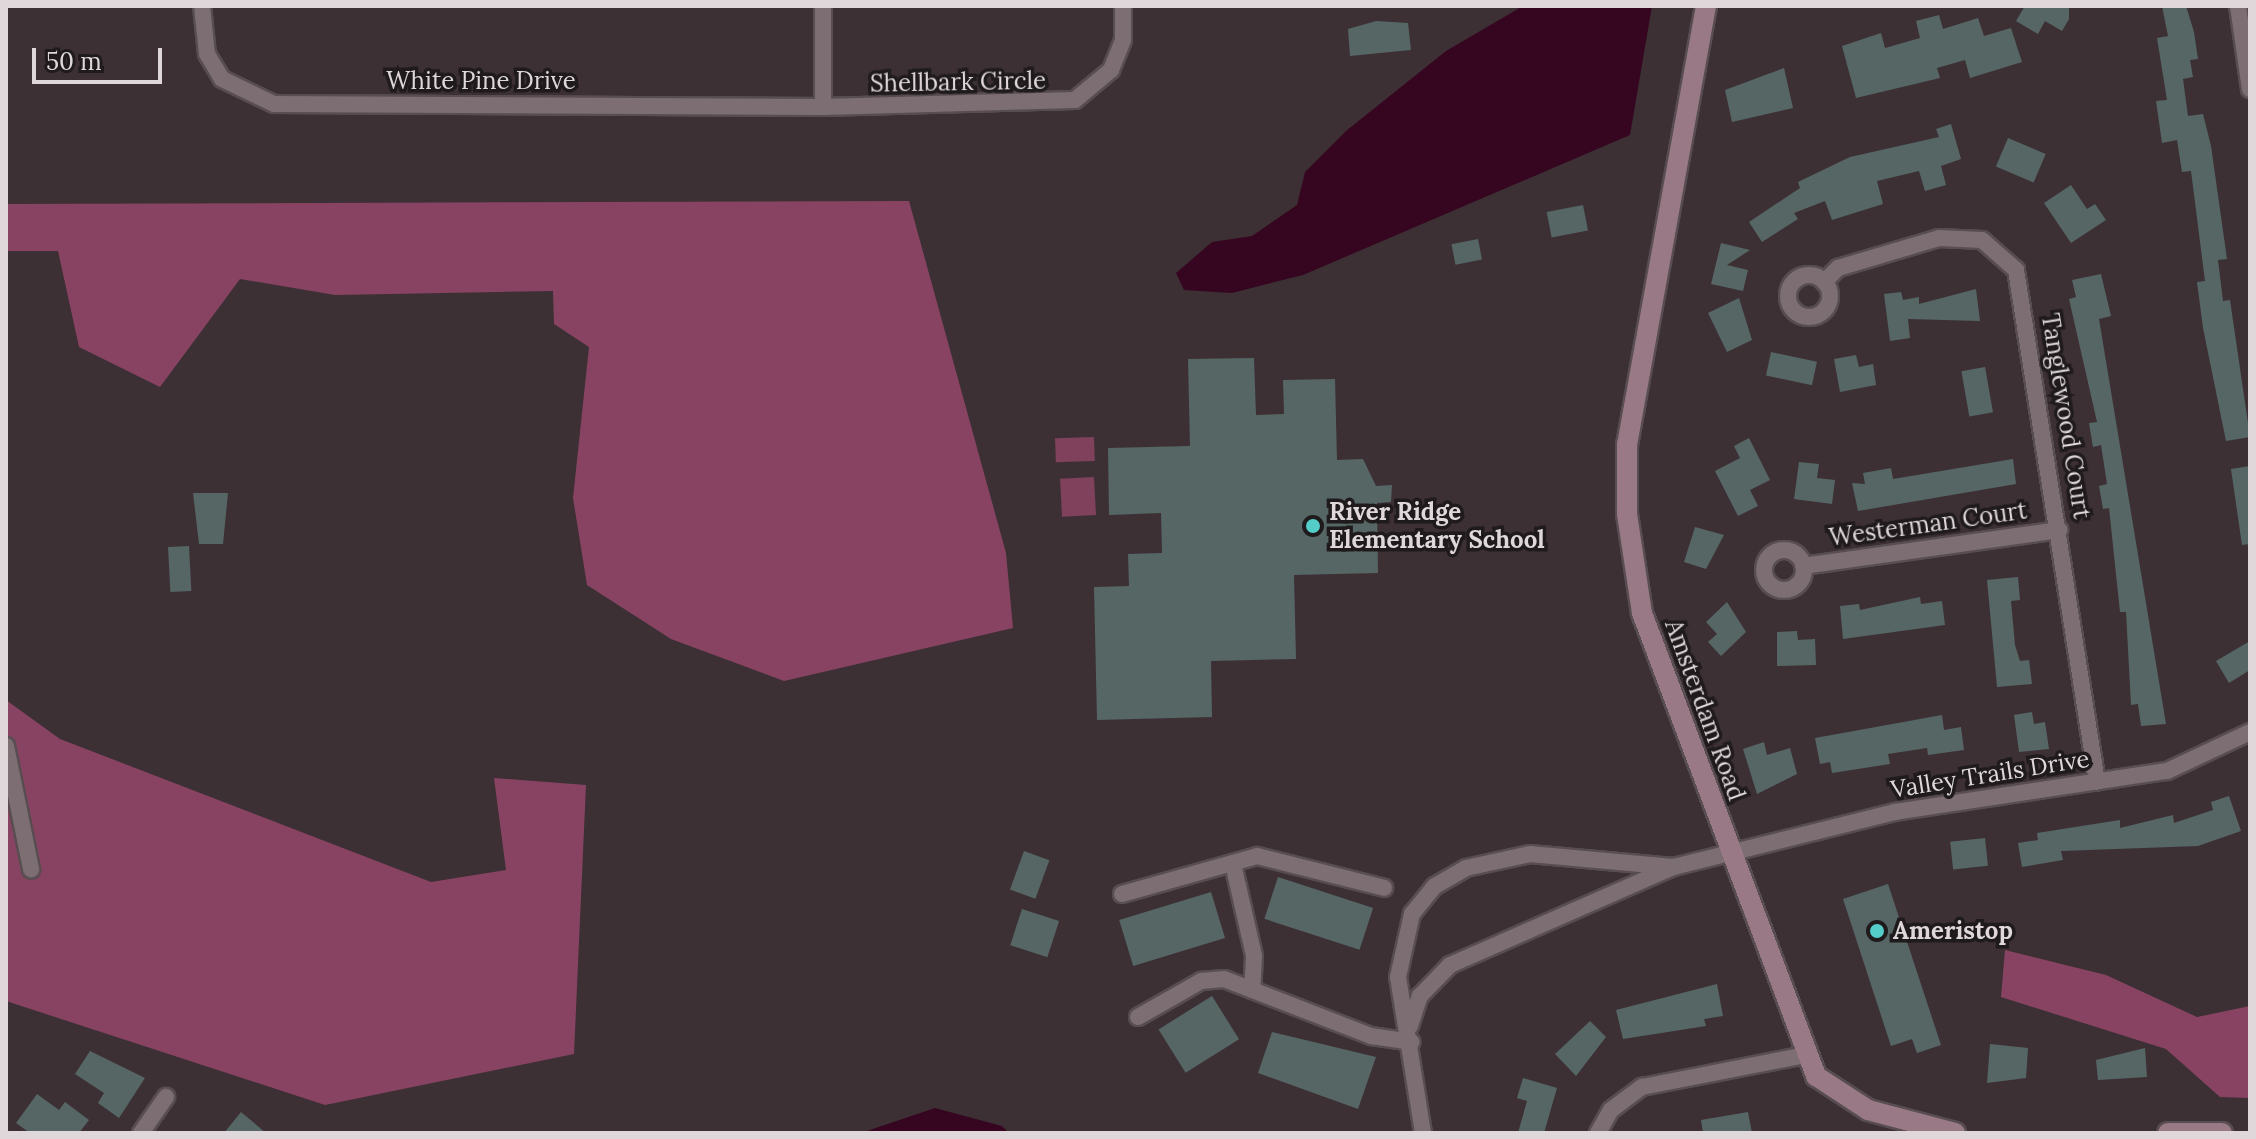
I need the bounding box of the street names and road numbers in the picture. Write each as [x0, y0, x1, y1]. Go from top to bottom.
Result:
street label: Shellbark Circle [870, 66, 1046, 98]
street label: White Pine Drive [386, 67, 576, 95]
street label: Tanglewood Court [2036, 311, 2096, 521]
street label: Westerman Court [1827, 496, 2029, 552]
street label: Amsterdam Road [1659, 616, 1751, 804]
street label: Valley Trails Drive [1889, 744, 2091, 804]

